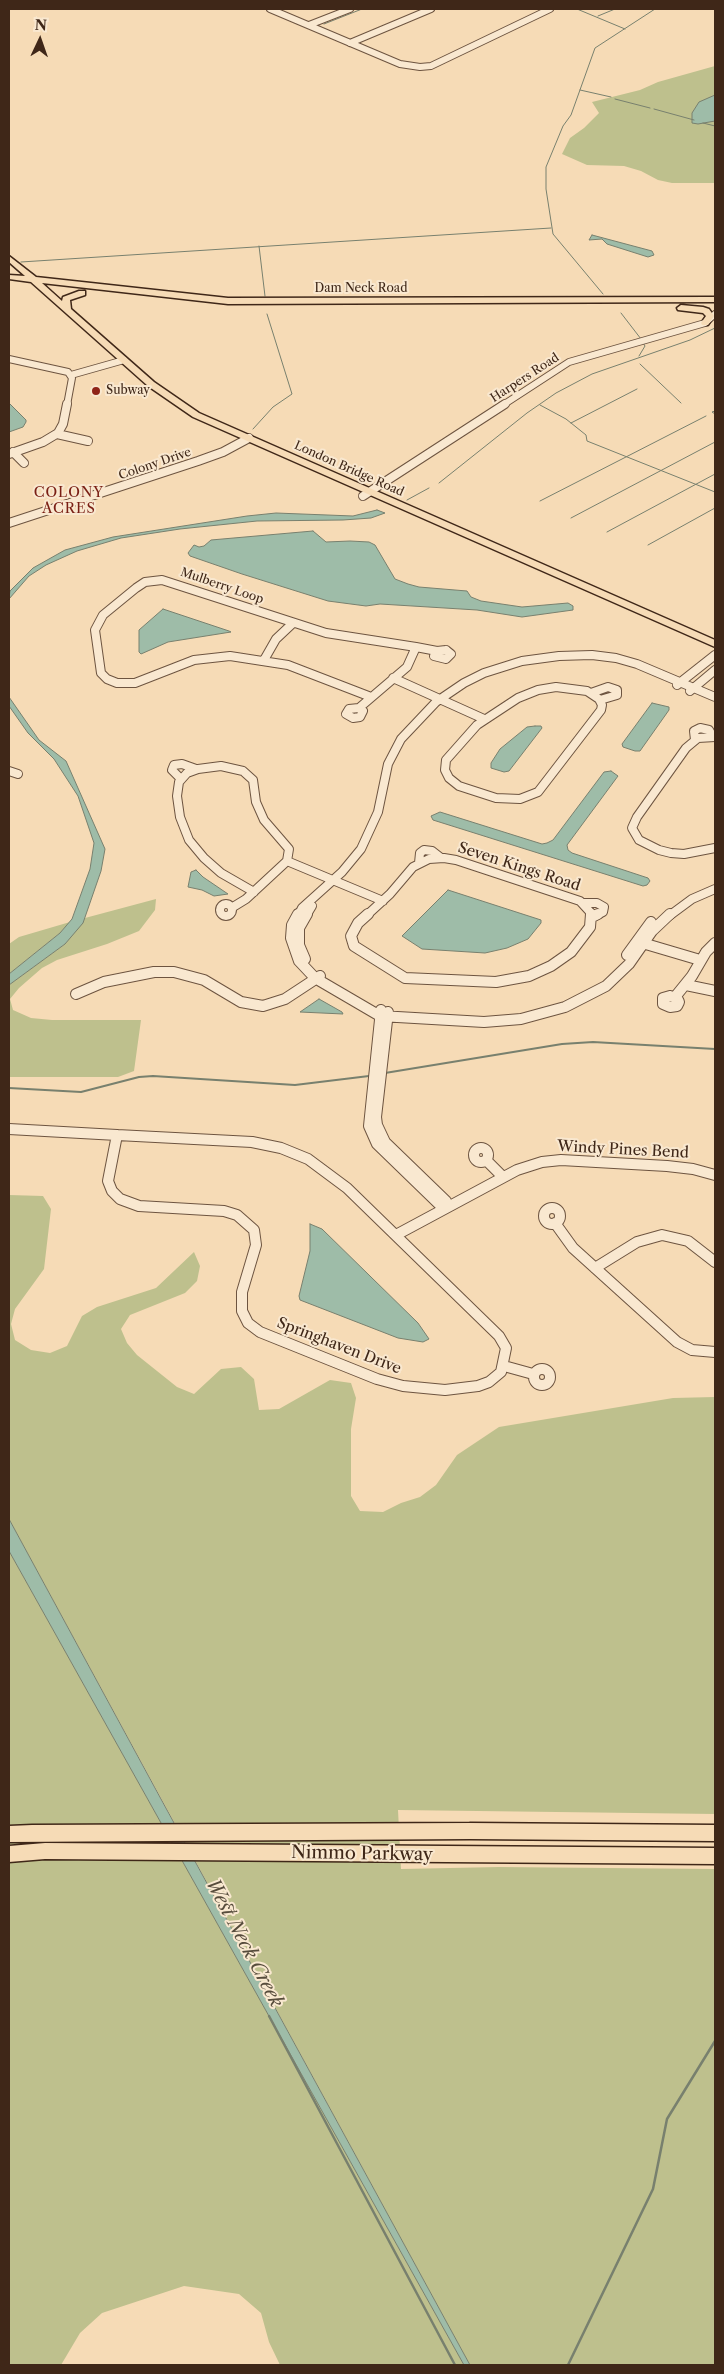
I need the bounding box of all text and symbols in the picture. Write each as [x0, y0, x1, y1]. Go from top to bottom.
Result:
north arrow [15, 15, 65, 65]
text: N [34, 16, 47, 34]
street label: Dam Neck Road [315, 282, 407, 296]
street label: Harpers Road [488, 350, 562, 406]
place label: Subway [106, 384, 150, 398]
marker: Subway [90, 385, 102, 397]
street label: London Bridge Road [292, 438, 406, 500]
street label: Colony Drive [117, 445, 193, 483]
district label: COLONY ACRES [33, 485, 105, 518]
street label: Mulberry Loop [179, 565, 265, 607]
street label: Seven Kings Road [455, 839, 583, 895]
street label: Windy Pines Bend [557, 1138, 689, 1162]
street label: Springhaven Drive [274, 1314, 404, 1378]
street label: Nimmo Parkway [291, 1842, 433, 1866]
water label: West Neck Creek [200, 1875, 288, 2011]

